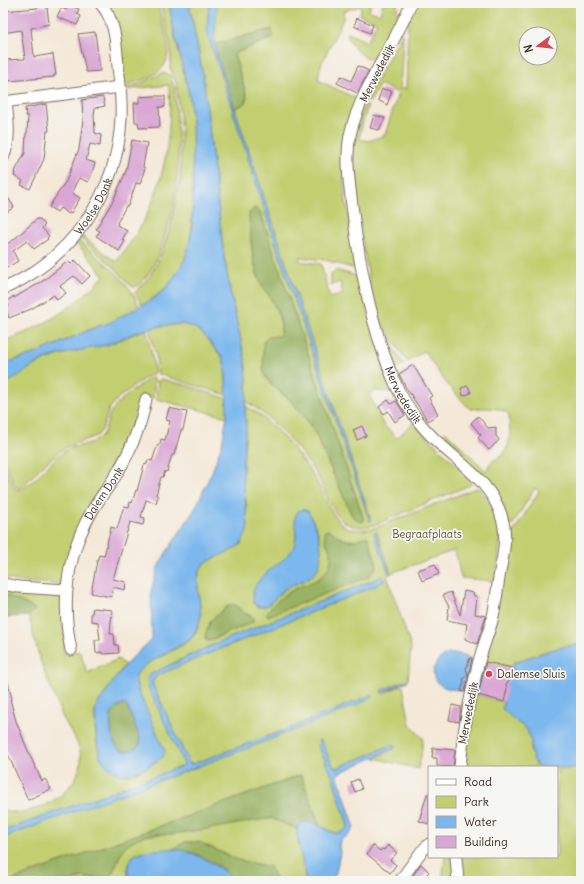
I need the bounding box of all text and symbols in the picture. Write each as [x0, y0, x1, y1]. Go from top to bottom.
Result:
north arrow [518, 26, 558, 66]
street label: Merwededijk [356, 41, 398, 104]
text: N [521, 43, 536, 54]
street label: Woelse Donk [71, 175, 115, 238]
street label: Merwededijk [382, 364, 425, 426]
street label: Dalem Donk [81, 464, 126, 522]
park label: Begraafplaats [392, 527, 462, 541]
place label: Dalemse Sluis [497, 667, 565, 681]
marker: Dalemse Sluis [484, 669, 494, 679]
street label: Merwededijk [455, 680, 481, 745]
legend [428, 766, 558, 858]
text: Road [464, 774, 492, 789]
text: Park [464, 794, 489, 809]
text: Water [464, 814, 497, 829]
text: Building [464, 834, 508, 849]

